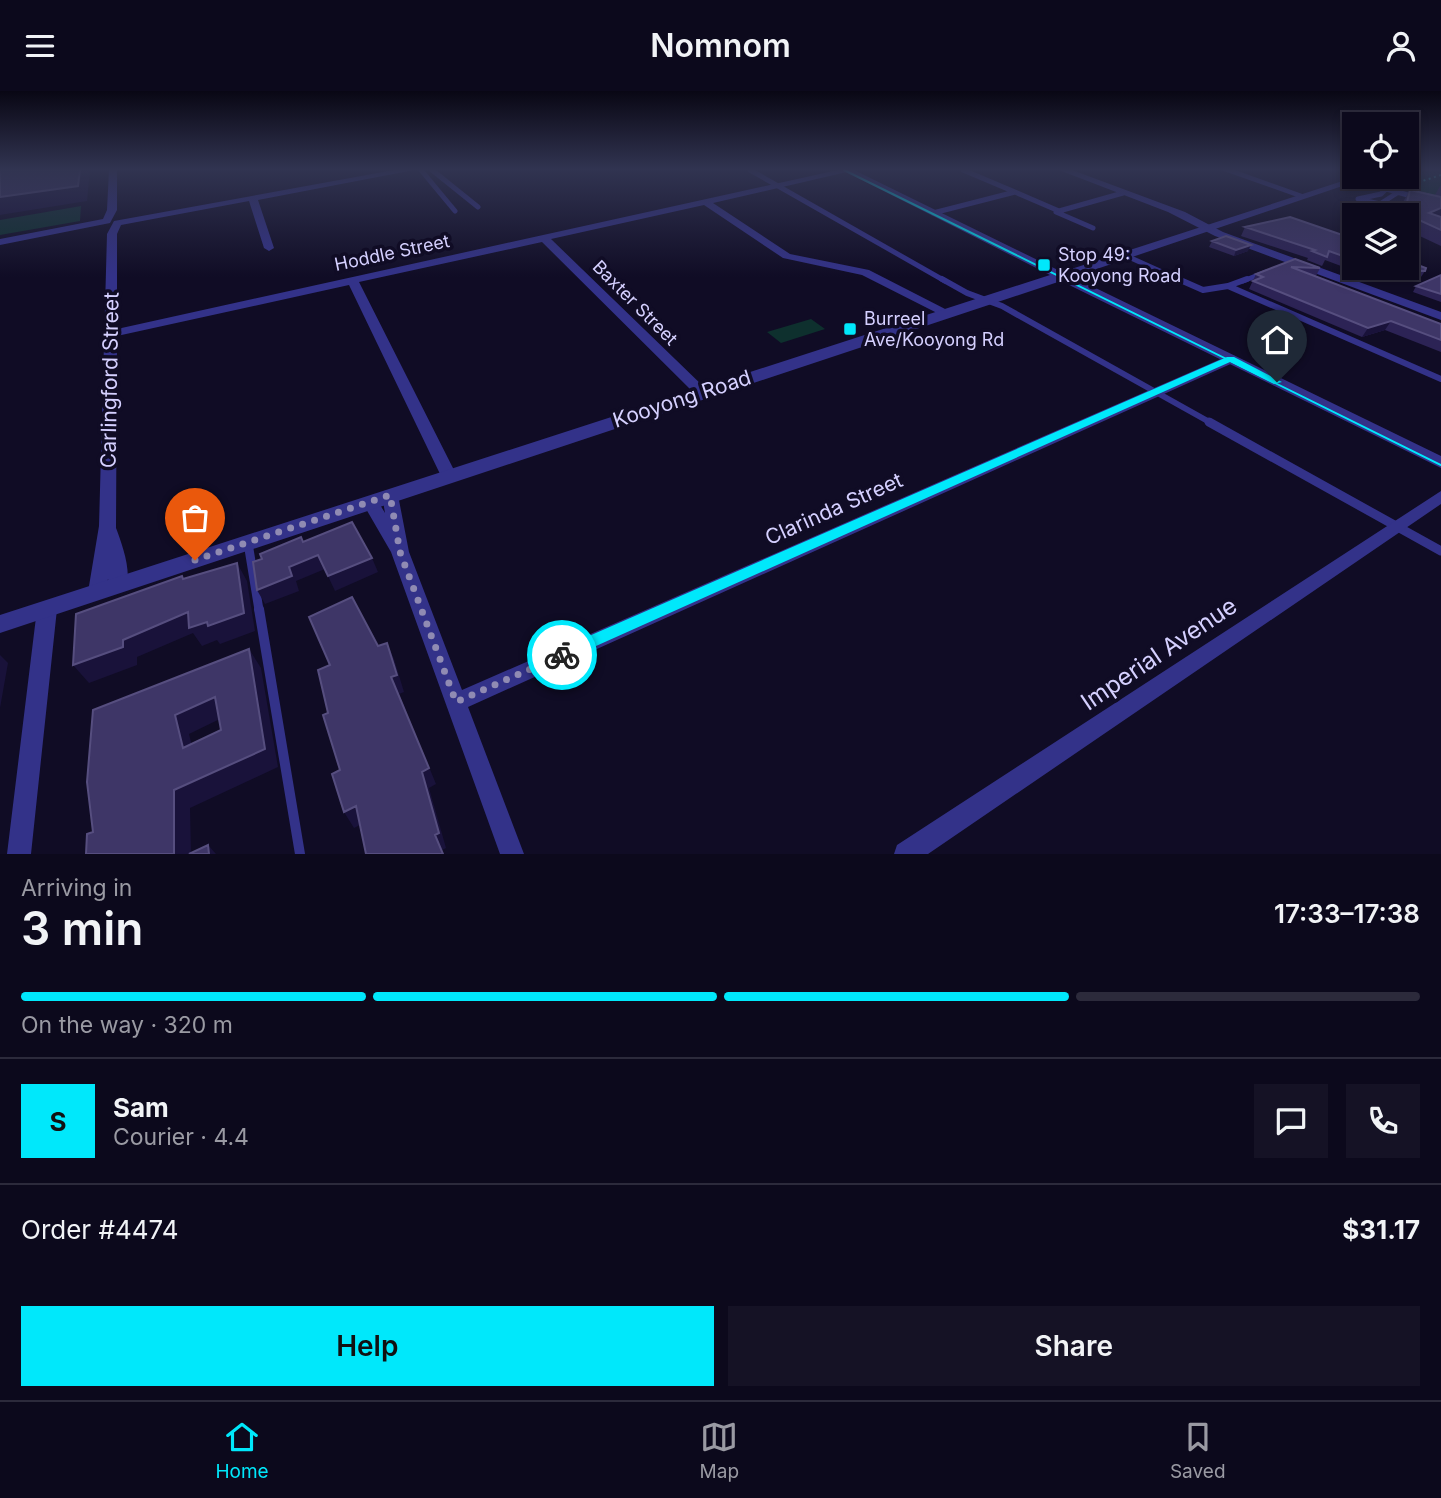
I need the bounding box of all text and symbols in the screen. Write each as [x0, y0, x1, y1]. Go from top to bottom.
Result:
text: Nomnom [650, 26, 791, 65]
icon: menu [21, 27, 59, 65]
icon: person [1382, 27, 1420, 65]
map controls [1342, 112, 1419, 280]
button: locate [1342, 112, 1419, 189]
button: layers [1342, 203, 1419, 280]
street label: Hoddle Street [333, 230, 451, 275]
place label: Stop 49: Kooyong Road [1058, 244, 1181, 286]
street label: Baxter Street [589, 256, 682, 349]
marker: Stop 49: Kooyong Road [1036, 257, 1052, 273]
street label: Carlingford Street [95, 292, 124, 468]
place label: Burreel Ave/Kooyong Rd [864, 308, 1004, 350]
pin [1247, 310, 1307, 382]
marker: Burreel Ave/Kooyong Rd [842, 321, 858, 337]
icon: home [1258, 321, 1296, 359]
street label: Kooyong Road [610, 364, 754, 433]
street label: Clarinda Street [761, 467, 906, 550]
pin [165, 488, 225, 560]
icon: bag [176, 499, 214, 537]
street label: Imperial Avenue [1075, 591, 1242, 716]
courier [527, 620, 597, 690]
icon: bike [543, 636, 581, 674]
text: Arriving in [21, 874, 132, 902]
text: 17:33–17:38 [1274, 898, 1420, 929]
text: 3 min [21, 900, 143, 956]
text: On the way · 320 m [21, 1011, 233, 1039]
button: chat [1254, 1084, 1328, 1158]
button: phone [1346, 1084, 1420, 1158]
text: Sam [113, 1092, 169, 1123]
text: S [49, 1106, 67, 1137]
text: Courier · 4.4 [113, 1123, 249, 1151]
text: Order #4474 [21, 1214, 178, 1245]
text: $31.17 [1342, 1214, 1420, 1245]
button: Help [21, 1306, 714, 1386]
button: Share [728, 1306, 1420, 1386]
tab: Home [215, 1418, 269, 1483]
tab: Map [700, 1418, 739, 1483]
tab: Saved [1170, 1418, 1226, 1483]

